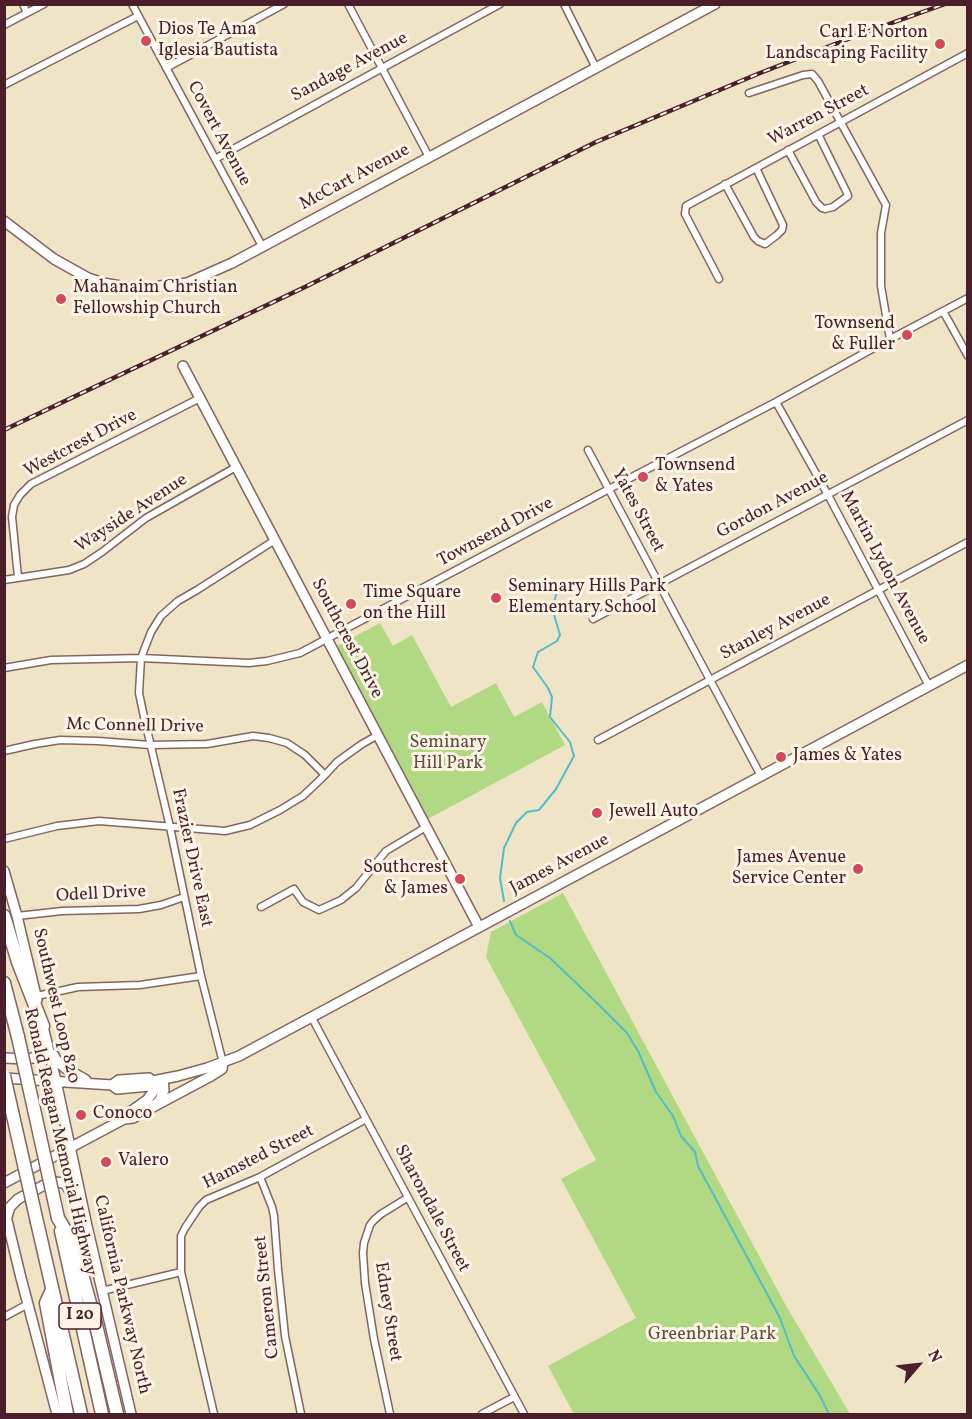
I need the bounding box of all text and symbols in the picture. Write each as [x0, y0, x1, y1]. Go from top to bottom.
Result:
place label: Dios Te Ama Iglesia Bautista [158, 20, 278, 63]
place label: Carl E Norton Landscaping Facility [766, 23, 928, 66]
street label: Sandage Avenue [288, 28, 412, 108]
marker: Dios Te Ama Iglesia Bautista [139, 34, 153, 48]
marker: Carl E Norton Landscaping Facility [933, 37, 947, 51]
street label: Covert Avenue [181, 78, 255, 190]
street label: Warren Street [765, 80, 873, 152]
street label: McCart Avenue [296, 140, 414, 216]
place label: Mahanaim Christian Fellowship Church [73, 278, 238, 320]
marker: Mahanaim Christian Fellowship Church [54, 292, 68, 306]
place label: Townsend & Fuller [815, 314, 895, 356]
marker: Townsend & Fuller [900, 328, 914, 342]
street label: Westcrest Drive [21, 405, 141, 483]
place label: Townsend & Yates [655, 456, 735, 498]
street label: Yates Street [606, 465, 668, 557]
street label: Gordon Avenue [714, 468, 832, 544]
street label: Wayside Avenue [72, 470, 192, 558]
marker: Townsend & Yates [636, 470, 650, 484]
street label: Martin Lydon Avenue [834, 488, 934, 648]
street label: Townsend Drive [434, 493, 558, 573]
street label: Southcrest Drive [305, 575, 387, 703]
place label: Seminary Hills Park Elementary School [508, 577, 666, 620]
place label: Time Square on the Hill [363, 583, 461, 626]
street label: Stanley Avenue [717, 590, 835, 666]
marker: Seminary Hills Park Elementary School [489, 591, 503, 605]
marker: Time Square on the Hill [344, 597, 358, 611]
street label: Mc Connell Drive [66, 715, 204, 739]
park label: Seminary Hill Park [410, 733, 486, 776]
place label: James & Yates [793, 746, 902, 768]
marker: James & Yates [774, 750, 788, 764]
street label: Frazier Drive East [166, 787, 216, 929]
place label: Jewell Auto [609, 802, 698, 824]
marker: Jewell Auto [590, 806, 604, 820]
street label: James Avenue [507, 830, 613, 900]
place label: James Avenue Service Center [732, 848, 846, 890]
place label: Southcrest & James [363, 858, 448, 900]
marker: James Avenue Service Center [851, 862, 865, 876]
marker: Southcrest & James [453, 872, 467, 886]
street label: Odell Drive [55, 882, 147, 908]
street label: Southwest Loop 820 [27, 926, 83, 1086]
street label: Ronald Reagan Memorial Highway [18, 1006, 100, 1278]
place label: Conoco [93, 1104, 152, 1126]
marker: Conoco [74, 1108, 88, 1122]
street label: Hamsted Street [200, 1121, 318, 1195]
street label: Sharondale Street [388, 1142, 474, 1276]
place label: Valero [118, 1151, 169, 1173]
marker: Valero [99, 1155, 113, 1169]
street label: California Parkway North [88, 1193, 154, 1397]
street label: Cameron Street [251, 1234, 285, 1360]
street label: Edney Street [368, 1261, 406, 1363]
road number: I 20 [59, 1303, 101, 1329]
park label: Greenbriar Park [648, 1325, 776, 1347]
north arrow [888, 1335, 948, 1395]
text: N [921, 1346, 946, 1367]

